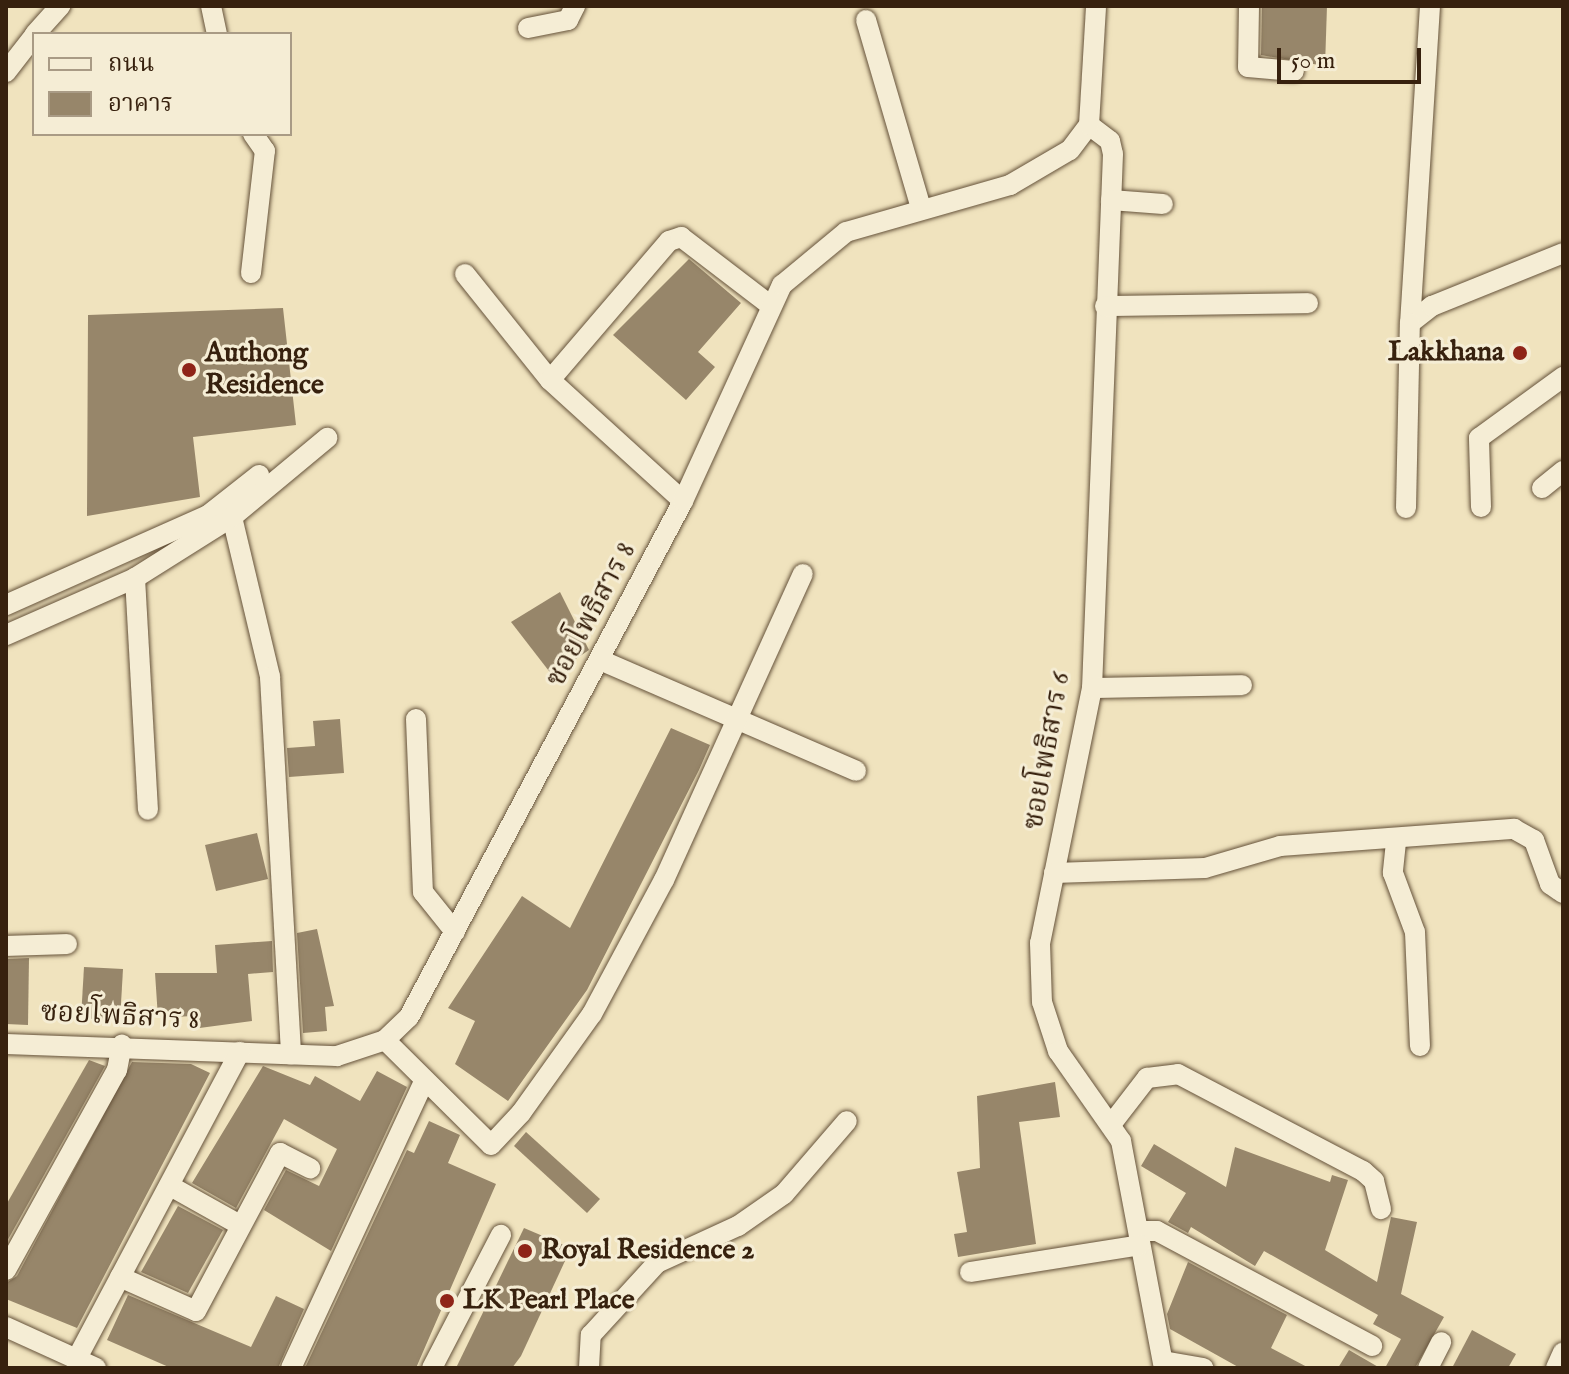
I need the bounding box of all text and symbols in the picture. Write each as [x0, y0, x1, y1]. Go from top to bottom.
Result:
legend [32, 32, 292, 136]
scale bar [1281, 32, 1425, 82]
text: 50 m [1291, 46, 1335, 77]
text: ถนน [108, 49, 154, 80]
text: อาคาร [108, 89, 173, 120]
place label: Lakkhana [1388, 336, 1504, 370]
place label: Authong Residence [205, 337, 324, 403]
marker: Lakkhana [1511, 344, 1529, 362]
marker: Authong Residence [180, 361, 198, 379]
street label: ซอยโพธิสาร 8 [540, 537, 644, 693]
street label: ซอยโพธิสาร 6 [1018, 670, 1078, 832]
street label: ซอยโพธิสาร 8 [40, 996, 200, 1038]
place label: Royal Residence 2 [541, 1234, 754, 1268]
marker: Royal Residence 2 [516, 1242, 534, 1260]
place label: LK Pearl Place [463, 1284, 635, 1318]
marker: LK Pearl Place [438, 1292, 456, 1310]

